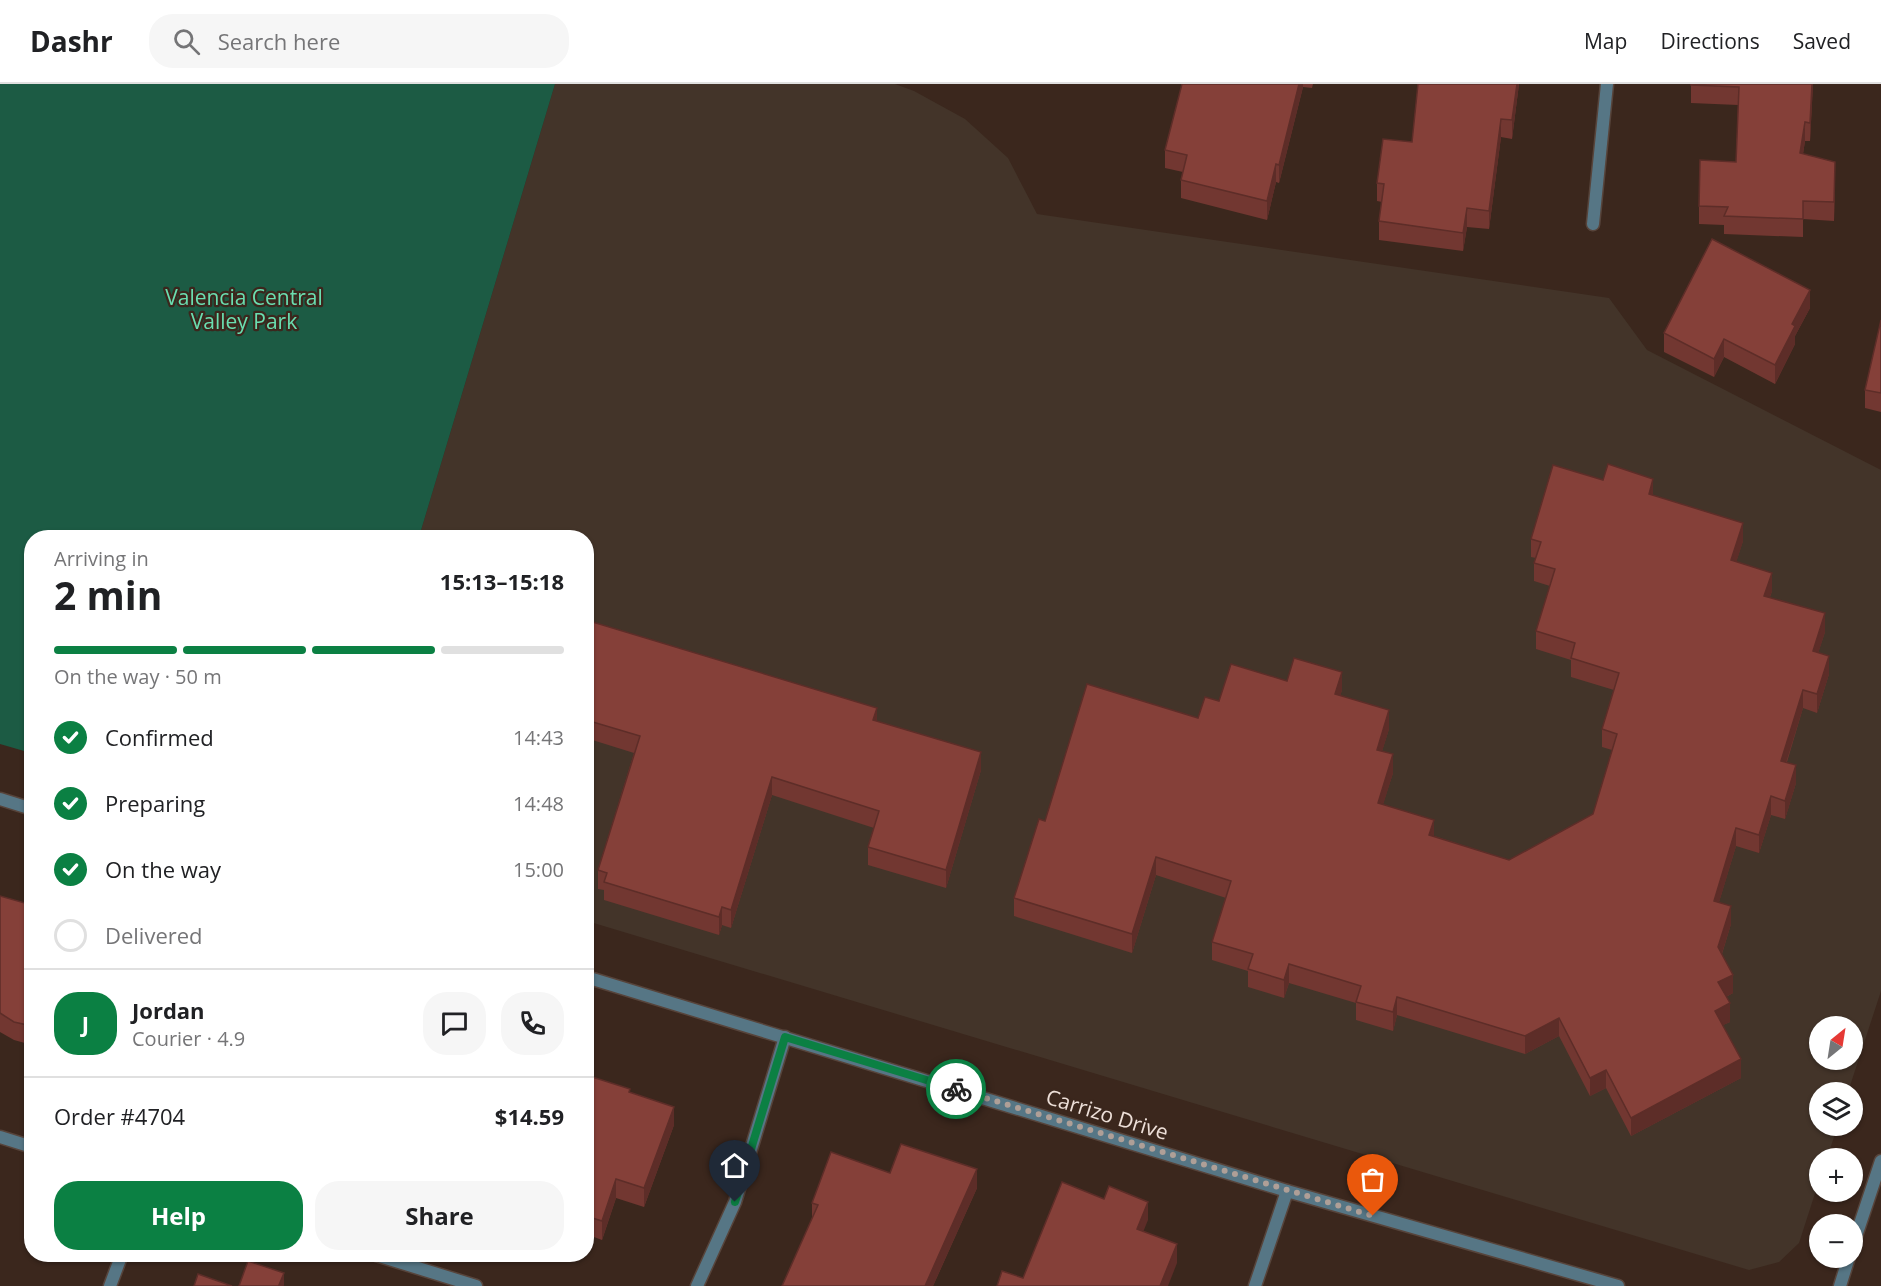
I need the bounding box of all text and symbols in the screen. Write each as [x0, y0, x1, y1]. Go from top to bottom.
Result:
search box [149, 14, 569, 68]
text: Dashr [30, 22, 113, 60]
icon: search [170, 25, 203, 58]
text: Search here [218, 26, 340, 56]
text: Map [1584, 27, 1627, 55]
text: Directions [1660, 27, 1760, 55]
text: Saved [1793, 27, 1851, 55]
park label: Valencia Central Valley Park [165, 283, 323, 335]
text: Arriving in [54, 545, 149, 572]
text: 15:13–15:18 [440, 566, 564, 596]
text: 2 min [54, 568, 162, 621]
text: On the way · 50 m [54, 663, 222, 690]
icon: check [54, 721, 87, 754]
text: Confirmed [105, 722, 214, 752]
text: 14:43 [513, 724, 564, 751]
icon: check [54, 787, 87, 820]
text: Preparing [105, 788, 205, 818]
text: 14:48 [513, 790, 564, 817]
icon: check [54, 853, 87, 886]
text: On the way [105, 854, 221, 884]
text: 15:00 [513, 856, 564, 883]
text: Delivered [105, 920, 203, 950]
button: chat [423, 992, 486, 1055]
button: phone [501, 992, 564, 1055]
text: Jordan [132, 995, 205, 1025]
text: J [82, 1008, 89, 1038]
north arrow [1809, 1016, 1863, 1070]
map controls [1809, 1016, 1863, 1268]
text: Courier · 4.9 [132, 1025, 245, 1052]
courier [926, 1059, 986, 1119]
icon: bike [940, 1073, 973, 1106]
street label: Carrizo Drive [1043, 1082, 1172, 1146]
button: layers [1809, 1082, 1863, 1136]
text: Order #4704 [54, 1101, 185, 1131]
text: $14.59 [495, 1101, 564, 1131]
pin [709, 1140, 760, 1202]
button: + [1809, 1148, 1863, 1202]
icon: home [718, 1149, 751, 1182]
pin [1347, 1154, 1398, 1216]
icon: bag [1356, 1163, 1389, 1196]
button: Help [54, 1181, 303, 1250]
button: Share [315, 1181, 564, 1250]
button: − [1809, 1214, 1863, 1268]

